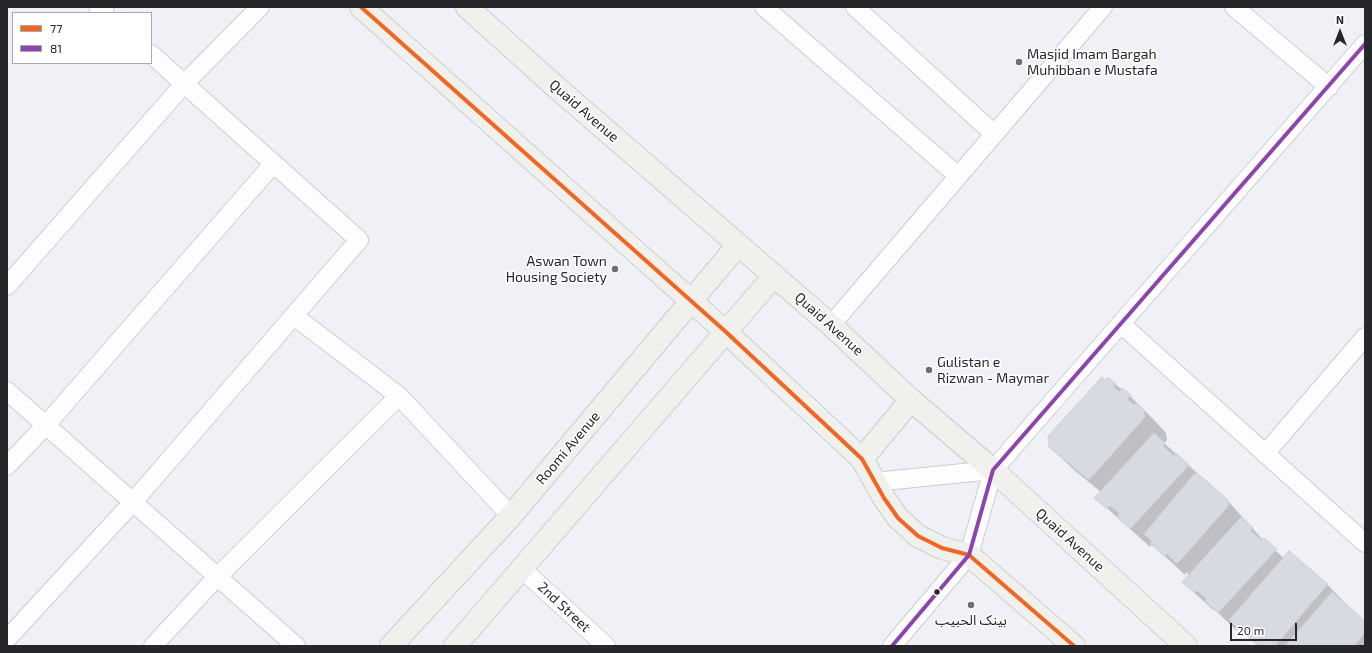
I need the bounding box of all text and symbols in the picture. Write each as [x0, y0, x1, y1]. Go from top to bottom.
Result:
legend [12, 12, 152, 64]
north arrow [1320, 12, 1360, 52]
text: N [1336, 13, 1344, 26]
text: 77 [50, 21, 62, 35]
text: 81 [50, 41, 62, 55]
place label: Masjid Imam Bargah Muhibban e Mustafa [1027, 46, 1158, 78]
marker: Masjid Imam Bargah Muhibban e Mustafa [1014, 57, 1024, 67]
street label: Quaid Avenue [546, 76, 622, 146]
place label: Aswan Town Housing Society [506, 253, 607, 286]
marker: Aswan Town Housing Society [610, 264, 620, 274]
street label: Quaid Avenue [791, 289, 867, 359]
place label: Gulistan e Rizwan - Maymar [937, 354, 1049, 386]
marker: Gulistan e Rizwan - Maymar [924, 365, 934, 375]
street label: Roomi Avenue [533, 408, 603, 488]
street label: Quaid Avenue [1032, 505, 1108, 575]
street label: 2nd Street [534, 578, 594, 636]
unlabelled marker [932, 587, 942, 597]
marker: بينک الحبيب [966, 600, 976, 610]
place label: بينک الحبيب [935, 612, 1007, 628]
scale bar [1232, 615, 1299, 641]
text: 20 m [1237, 623, 1264, 637]

